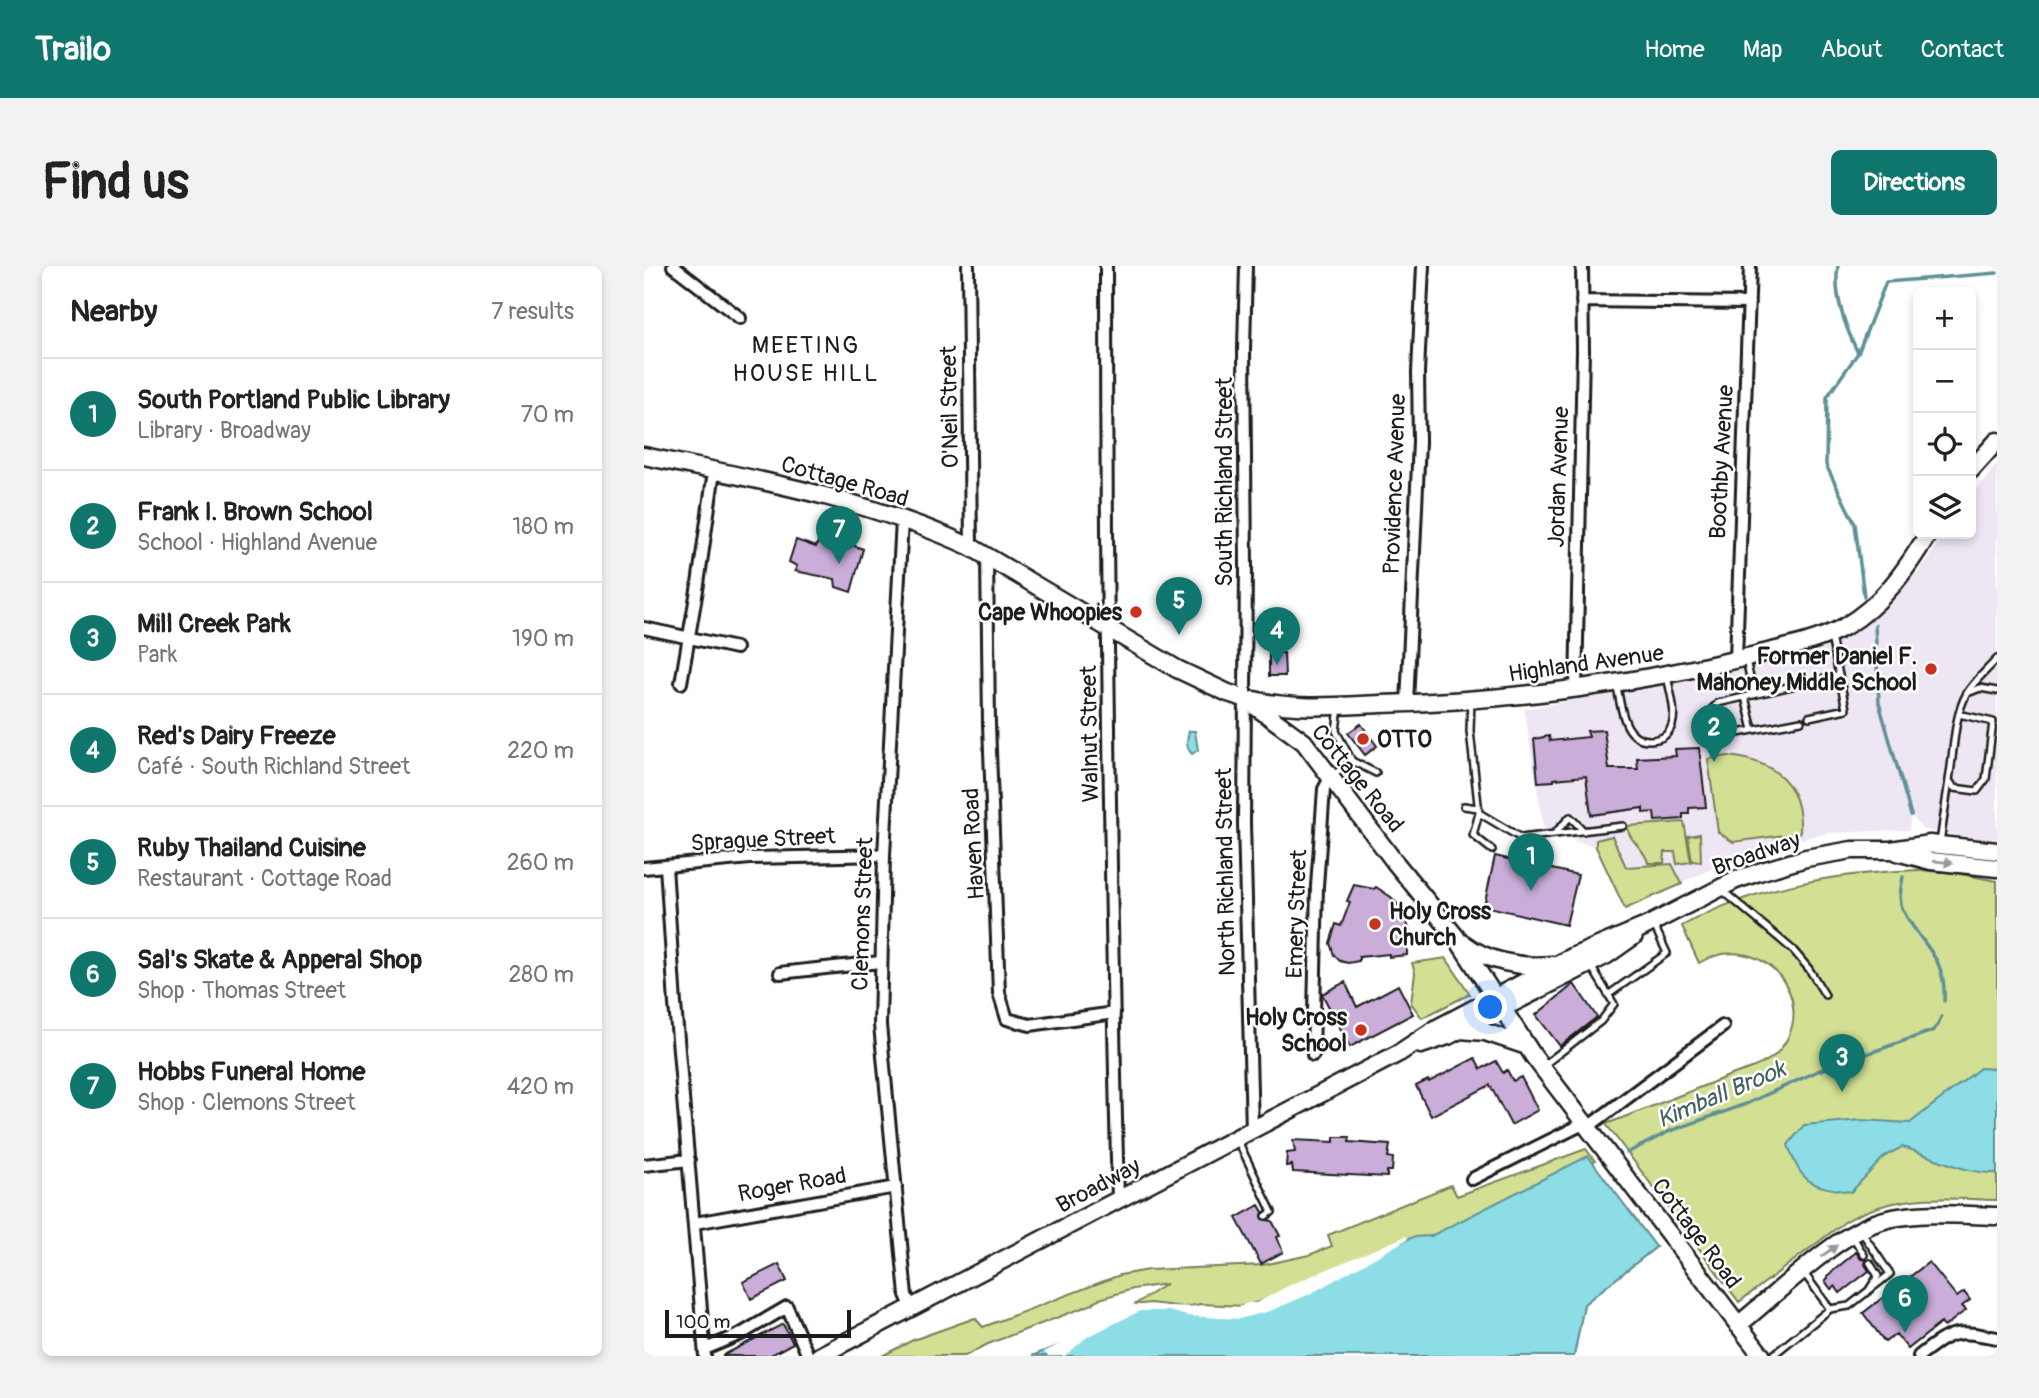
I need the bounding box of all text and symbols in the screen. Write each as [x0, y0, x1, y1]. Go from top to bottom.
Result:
text: Trailo [35, 29, 111, 70]
text: Home [1644, 35, 1705, 64]
text: Map [1743, 35, 1783, 64]
text: About [1821, 35, 1883, 64]
text: Contact [1921, 35, 2004, 64]
button: Directions [1831, 150, 1997, 215]
text: Find us [42, 152, 189, 213]
map controls [1913, 287, 1976, 539]
button: + [1913, 287, 1976, 350]
text: Nearby [70, 293, 157, 330]
text: 7 results [491, 297, 574, 326]
district label: MEETING HOUSE HILL [732, 331, 880, 388]
street label: O'Neil Street [934, 345, 965, 469]
button: − [1913, 350, 1976, 413]
street label: South Richland Street [1210, 377, 1239, 587]
street label: Boothby Avenue [1703, 383, 1740, 540]
text: South Portland Public Library [137, 384, 450, 416]
street label: Providence Avenue [1377, 392, 1412, 575]
text: 1 [89, 400, 98, 429]
text: 70 m [521, 400, 574, 429]
street label: Jordan Avenue [1542, 405, 1575, 548]
button: locate [1913, 413, 1976, 476]
text: Library · Broadway [137, 416, 311, 445]
street label: Cottage Road [778, 449, 912, 514]
button: layers [1913, 476, 1976, 539]
text: Frank I. Brown School [137, 496, 373, 528]
pin: 7 [816, 506, 862, 564]
text: 2 [87, 512, 99, 541]
text: 180 m [512, 512, 574, 541]
text: School · Highland Avenue [137, 528, 377, 557]
pin: 5 [1156, 577, 1202, 635]
place label: Cape Whoopies [978, 598, 1123, 627]
marker: Cape Whoopies [1128, 604, 1144, 620]
pin: 4 [1254, 607, 1300, 665]
text: Mill Creek Park [137, 608, 291, 640]
text: 3 [87, 624, 99, 653]
text: 190 m [512, 624, 574, 653]
street label: Highland Avenue [1506, 638, 1666, 689]
text: Park [137, 640, 177, 669]
place label: Former Daniel F. Mahoney Middle School [1697, 642, 1917, 697]
marker: Former Daniel F. Mahoney Middle School [1923, 661, 1939, 677]
street label: Walnut Street [1074, 665, 1105, 803]
pin: 2 [1691, 704, 1737, 762]
street label: Cottage Road [1305, 718, 1410, 838]
text: Red's Dairy Freeze [137, 720, 335, 752]
place label: OTTO [1377, 725, 1432, 754]
marker: OTTO [1355, 731, 1371, 747]
text: 4 [86, 736, 100, 765]
text: 220 m [507, 736, 574, 765]
text: Café · South Richland Street [137, 752, 410, 781]
street label: North Richland Street [1209, 767, 1242, 976]
street label: Haven Road [956, 787, 991, 901]
street label: Sprague Street [690, 821, 837, 858]
street label: Broadway [1708, 825, 1804, 882]
text: Ruby Thailand Cuisine [137, 832, 366, 864]
pin: 1 [1508, 833, 1554, 891]
street label: Clemons Street [845, 836, 880, 991]
text: 5 [87, 848, 99, 877]
text: 260 m [507, 848, 574, 877]
street label: Emery Street [1280, 848, 1313, 979]
one-way arrow [1932, 857, 1954, 868]
text: Restaurant · Cottage Road [137, 864, 392, 893]
place label: Holy Cross Church [1389, 897, 1492, 952]
marker: Holy Cross Church [1367, 916, 1383, 932]
text: Sal's Skate & Apperal Shop [137, 944, 422, 976]
text: 6 [86, 960, 100, 989]
text: 280 m [508, 960, 574, 989]
text: Shop · Thomas Street [137, 976, 346, 1005]
your location [1473, 990, 1507, 1024]
place label: Holy Cross School [1245, 1003, 1348, 1058]
marker: Holy Cross School [1353, 1022, 1369, 1038]
pin: 3 [1819, 1034, 1865, 1092]
water label: Kimball Brook [1653, 1054, 1792, 1134]
text: Hobbs Funeral Home [137, 1056, 365, 1088]
text: 7 [87, 1072, 99, 1101]
text: 420 m [507, 1072, 574, 1101]
text: Shop · Clemons Street [137, 1088, 356, 1117]
street label: Broadway [1051, 1151, 1145, 1220]
street label: Roger Road [736, 1161, 848, 1208]
street label: Cottage Road [1646, 1172, 1748, 1294]
one-way arrow [1820, 1244, 1838, 1258]
pin: 6 [1882, 1275, 1928, 1333]
scale bar [665, 1307, 850, 1339]
text: 100 m [676, 1310, 730, 1334]

